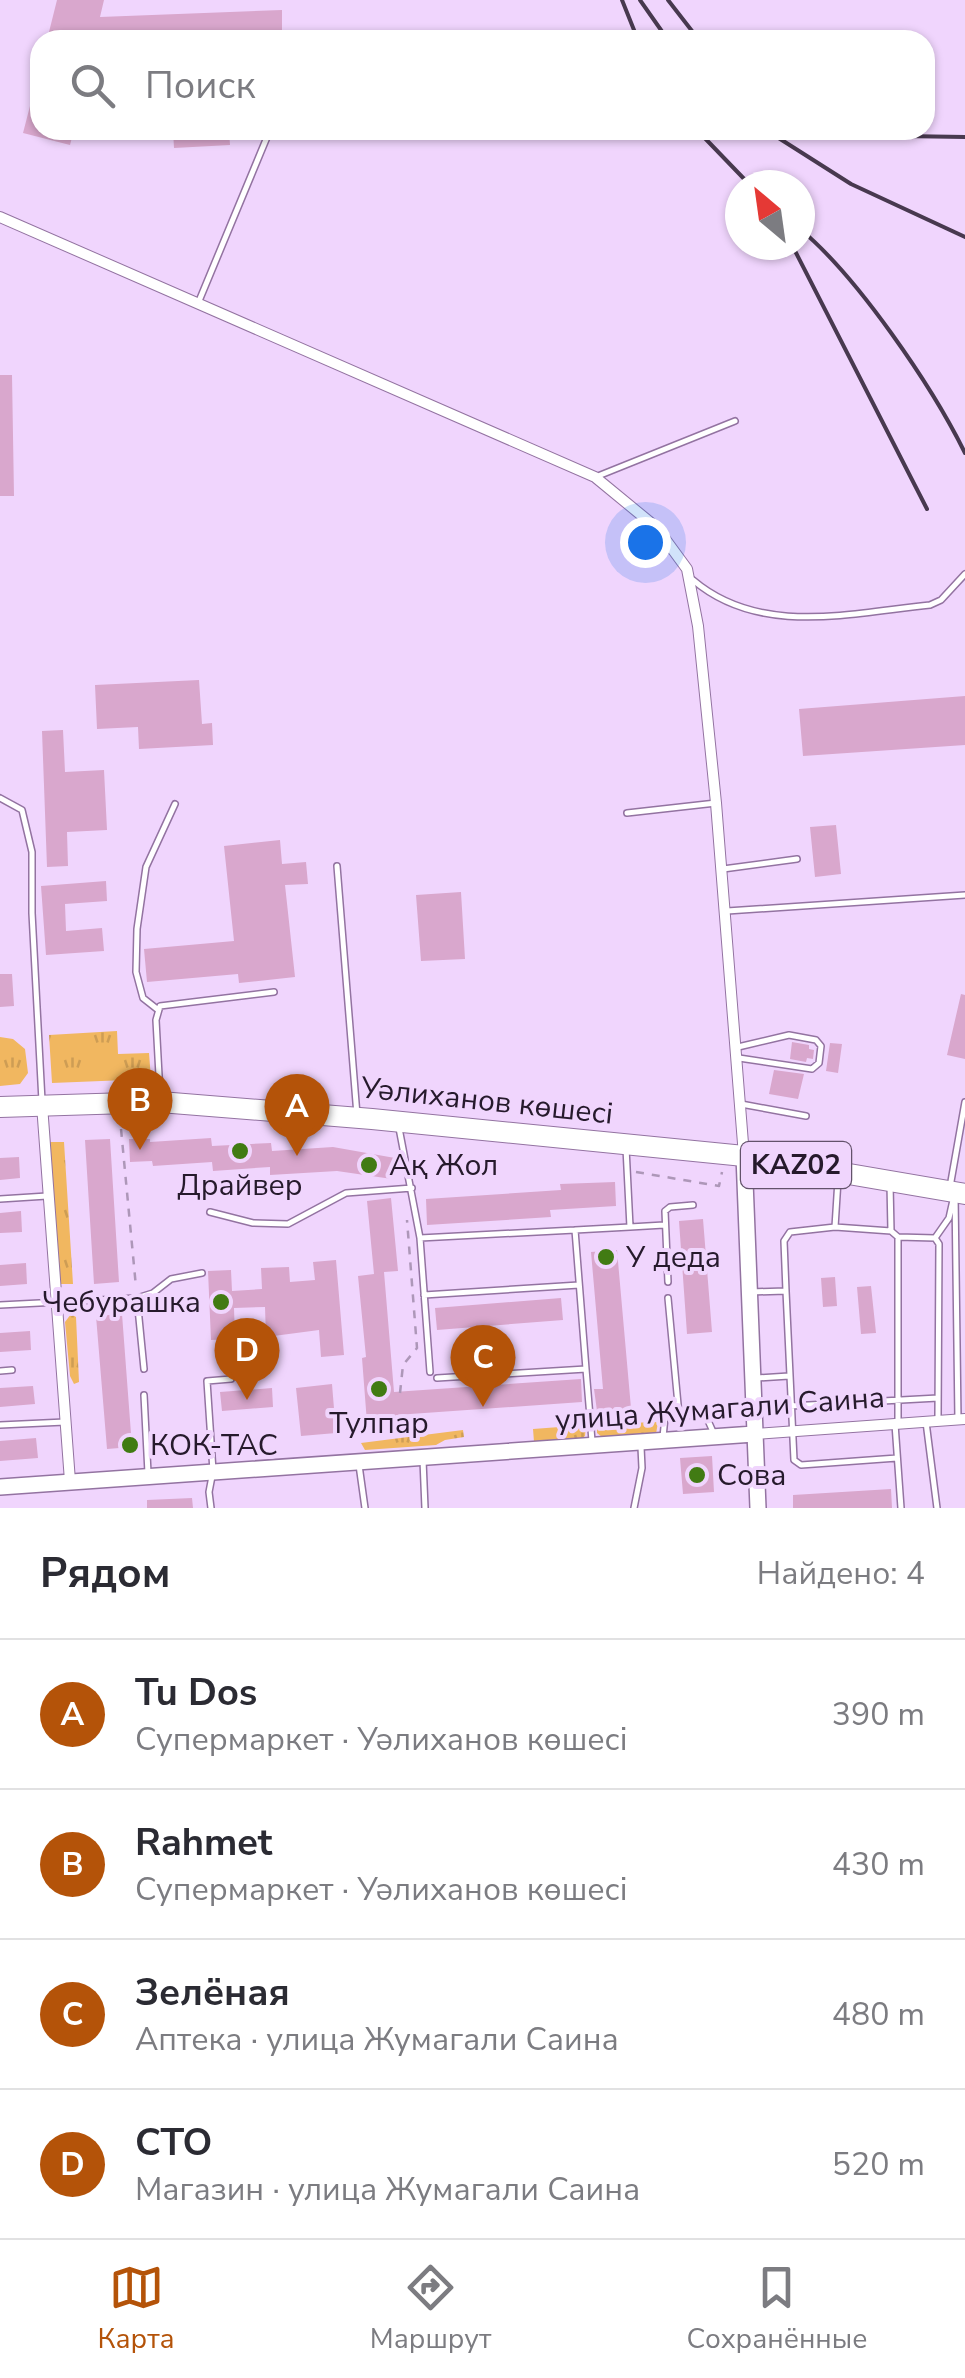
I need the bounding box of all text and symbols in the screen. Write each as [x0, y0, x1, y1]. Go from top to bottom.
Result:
search box [30, 30, 935, 140]
icon: search [65, 58, 120, 113]
text: Поиск [145, 60, 255, 111]
north arrow [725, 170, 815, 260]
your location [620, 517, 671, 568]
street label: Уәлиханов көшесі [358, 1067, 615, 1135]
pin: B [108, 1068, 172, 1150]
pin: A [264, 1074, 330, 1156]
marker: Драйвер [229, 1140, 251, 1162]
road number: KАZ02 [741, 1142, 851, 1188]
place label: Ақ Жол [389, 1145, 498, 1186]
marker: Ақ Жол [358, 1154, 380, 1176]
place label: Драйвер [177, 1165, 303, 1206]
place label: У деда [625, 1237, 721, 1278]
marker: У деда [595, 1246, 617, 1268]
place label: Чебурашка [42, 1282, 201, 1323]
marker: Чебурашка [210, 1291, 232, 1313]
pin: D [214, 1318, 280, 1400]
pin: C [450, 1324, 516, 1407]
street label: улица Жумагали Саина [554, 1377, 886, 1441]
marker: Тулпар [368, 1378, 390, 1400]
place label: Тулпар [329, 1403, 429, 1444]
place label: КОК-ТАС [150, 1425, 278, 1466]
marker: КОК-ТАС [119, 1434, 141, 1456]
place label: Сова [717, 1455, 786, 1496]
marker: Сова [686, 1464, 708, 1486]
text: Рядом [40, 1545, 170, 1602]
text: Найдено: 4 [757, 1552, 925, 1595]
text: Tu Dos [135, 1667, 257, 1718]
text: A [61, 1693, 84, 1736]
text: 390 m [832, 1693, 925, 1736]
text: Супермаркет · Уәлиханов көшесі [135, 1718, 627, 1761]
text: Rahmet [135, 1817, 272, 1868]
text: B [61, 1843, 84, 1886]
text: 430 m [832, 1843, 925, 1886]
text: Супермаркет · Уәлиханов көшесі [135, 1868, 627, 1911]
text: Зелёная [135, 1967, 290, 2018]
text: C [62, 1993, 83, 2036]
text: 480 m [832, 1993, 925, 2036]
text: Аптека · улица Жумагали Саина [135, 2018, 619, 2061]
text: СТО [135, 2117, 212, 2168]
text: D [60, 2143, 85, 2186]
text: 520 m [832, 2143, 925, 2186]
text: Магазин · улица Жумагали Саина [135, 2168, 640, 2211]
tab: Карта [98, 2260, 175, 2358]
tab: Маршрут [370, 2260, 491, 2358]
tab: Сохранённые [687, 2260, 867, 2358]

